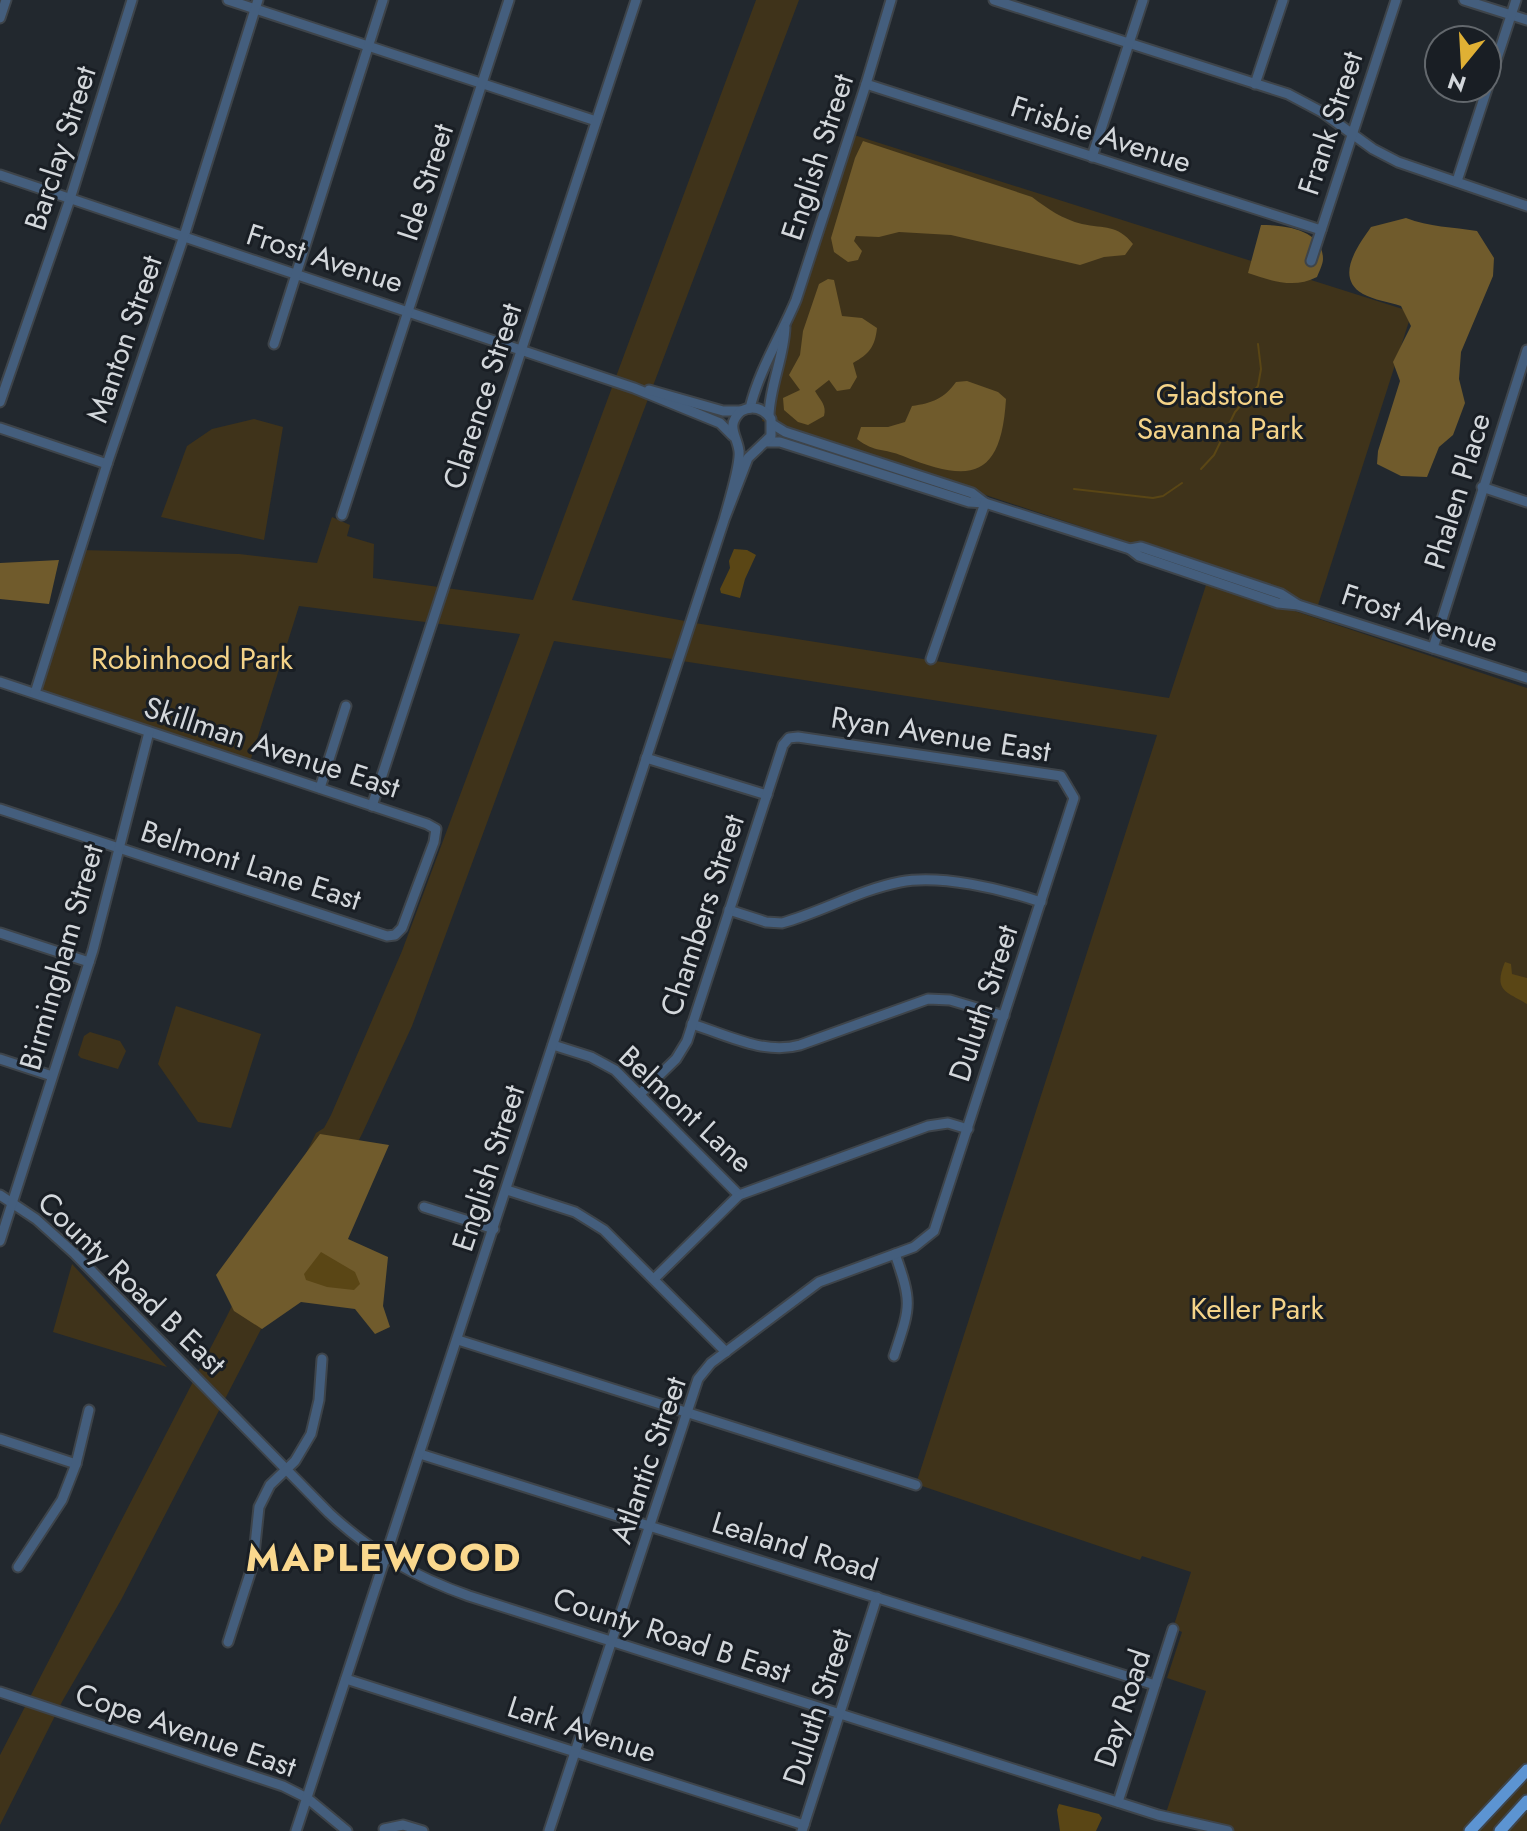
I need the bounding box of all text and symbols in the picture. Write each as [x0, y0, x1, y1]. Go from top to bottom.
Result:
north arrow [1423, 24, 1503, 104]
street label: Frank Street [1287, 45, 1374, 200]
street label: Barclay Street [13, 60, 107, 236]
text: N [1444, 65, 1470, 101]
street label: English Street [770, 68, 864, 246]
street label: Frisbie Avenue [1005, 85, 1197, 183]
street label: Ide Street [386, 117, 464, 246]
street label: Frost Avenue [241, 212, 409, 304]
street label: Manton Street [75, 249, 173, 428]
street label: Clarence Street [432, 297, 533, 495]
park label: Gladstone Savanna Park [1137, 373, 1304, 450]
street label: Phalen Place [1413, 408, 1501, 574]
street label: Frost Avenue [1336, 572, 1504, 664]
park label: Robinhood Park [91, 637, 294, 680]
street label: Skillman Avenue East [139, 685, 406, 809]
street label: Ryan Avenue East [828, 695, 1055, 773]
street label: Chambers Street [649, 808, 755, 1021]
street label: Belmont Lane East [135, 809, 367, 921]
street label: Birmingham Street [8, 838, 114, 1075]
street label: Duluth Street [937, 918, 1029, 1087]
street label: Belmont Lane [609, 1035, 763, 1183]
street label: English Street [441, 1079, 535, 1257]
street label: County Road B East [28, 1182, 237, 1385]
park label: Keller Park [1190, 1287, 1325, 1330]
street label: Atlantic Street [599, 1370, 697, 1549]
street label: Lealand Road [707, 1500, 883, 1592]
district label: MAPLEWOOD [246, 1530, 522, 1585]
street label: County Road B East [548, 1576, 797, 1694]
street label: Duluth Street [771, 1622, 863, 1791]
street label: Day Road [1083, 1644, 1161, 1772]
street label: Cope Avenue East [70, 1672, 303, 1788]
street label: Lark Avenue [502, 1685, 662, 1773]

